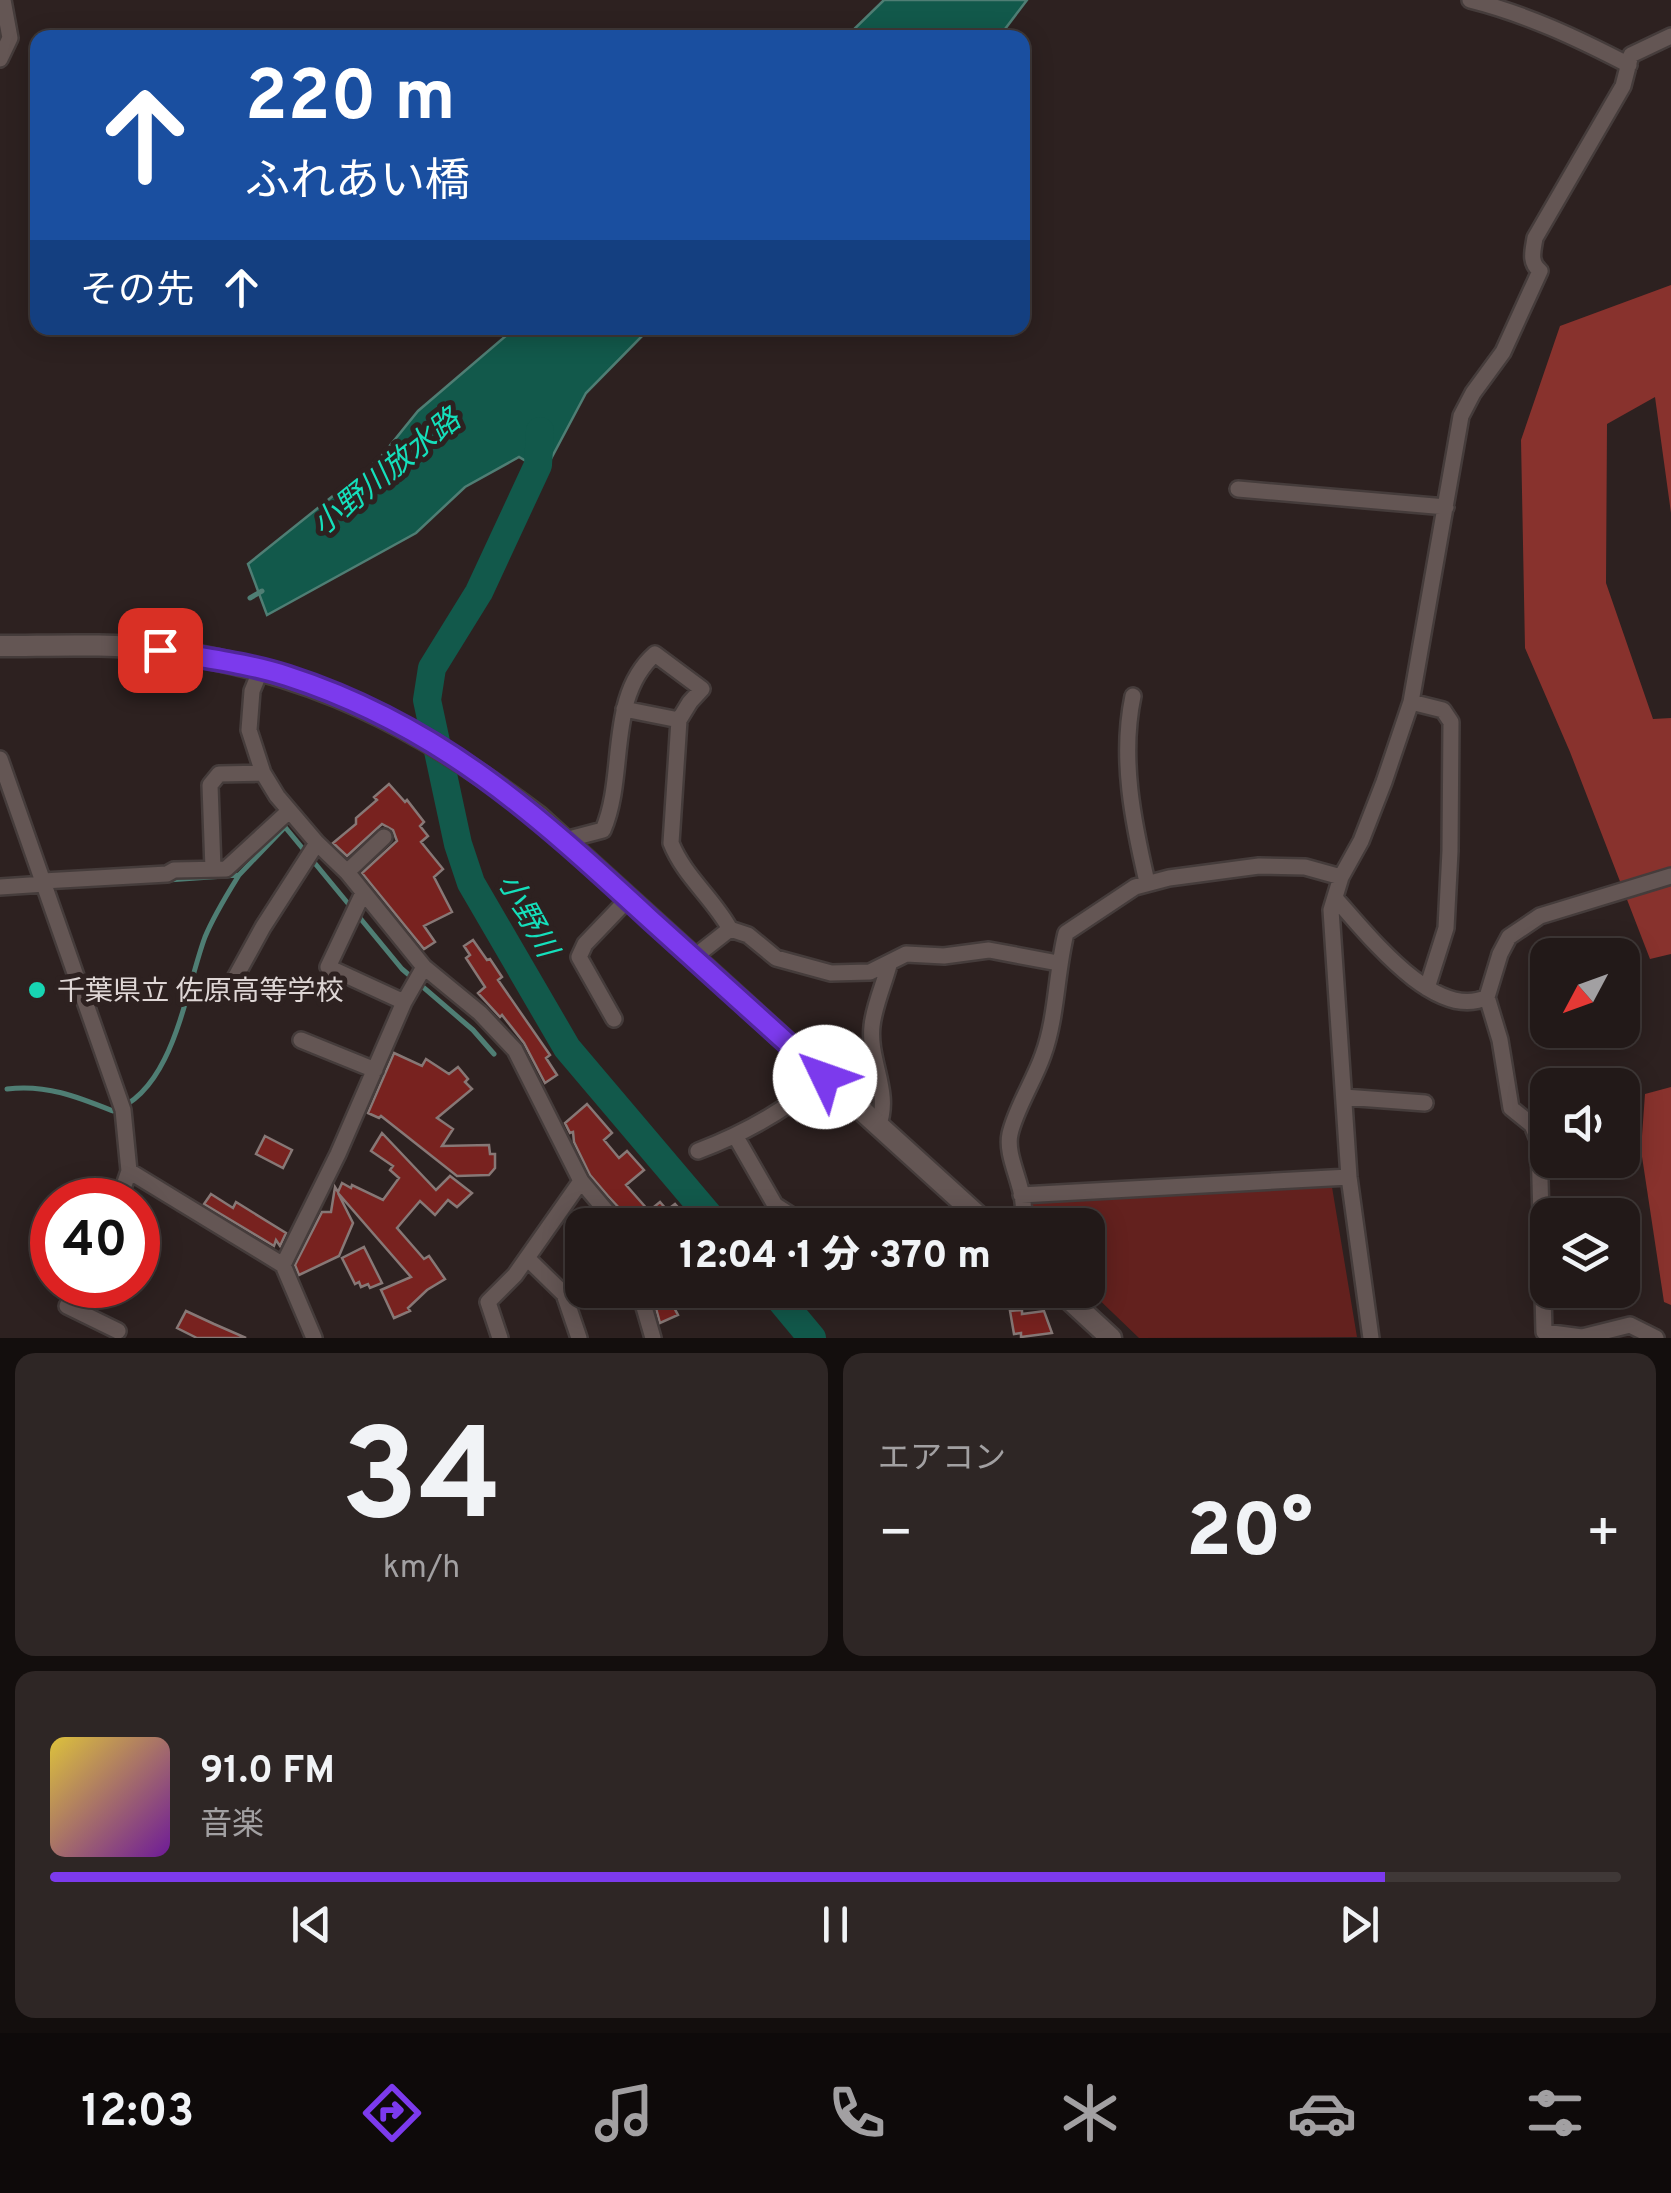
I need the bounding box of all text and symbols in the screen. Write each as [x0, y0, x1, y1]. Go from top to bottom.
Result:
text: 220 m [245, 56, 455, 145]
icon: ahead [80, 70, 210, 200]
text: ふれあい橋 [245, 155, 470, 212]
icon: ahead [214, 260, 269, 315]
text: その先 [80, 268, 194, 317]
water label: 小野川放水路 [306, 401, 471, 545]
pin [118, 608, 203, 693]
icon: arrive [133, 623, 188, 678]
water label: 小野川 [488, 868, 565, 967]
north arrow [1530, 938, 1640, 1048]
map controls [1530, 938, 1640, 1308]
place label: 千葉県立 佐原高等学校 [57, 975, 344, 1011]
marker: 千葉県立 佐原高等学校 [26, 979, 48, 1001]
position arrow [773, 1025, 877, 1129]
button: sound [1530, 1068, 1640, 1178]
speed limit sign: 40 [30, 1178, 160, 1308]
button: layers [1530, 1198, 1640, 1308]
text: 12:04 · 1 分 · 370 m [679, 1233, 991, 1282]
text: 34 [341, 1401, 502, 1566]
text: エアコン [878, 1440, 1006, 1480]
text: 20° [1186, 1488, 1313, 1583]
text: − [878, 1501, 913, 1571]
text: + [1586, 1501, 1621, 1571]
text: km/h [383, 1549, 460, 1589]
text: 91.0 FM [200, 1748, 335, 1797]
text: 音楽 [200, 1806, 264, 1846]
icon: previous [284, 1897, 339, 1952]
icon: pause [808, 1897, 863, 1952]
icon: next [1332, 1897, 1387, 1952]
icon: directions [357, 2078, 427, 2148]
icon: music [589, 2078, 659, 2148]
icon: phone [822, 2078, 892, 2148]
icon: climate [1055, 2078, 1125, 2148]
icon: car [1287, 2078, 1357, 2148]
icon: filters [1520, 2078, 1590, 2148]
text: 12:03 [81, 2085, 194, 2142]

